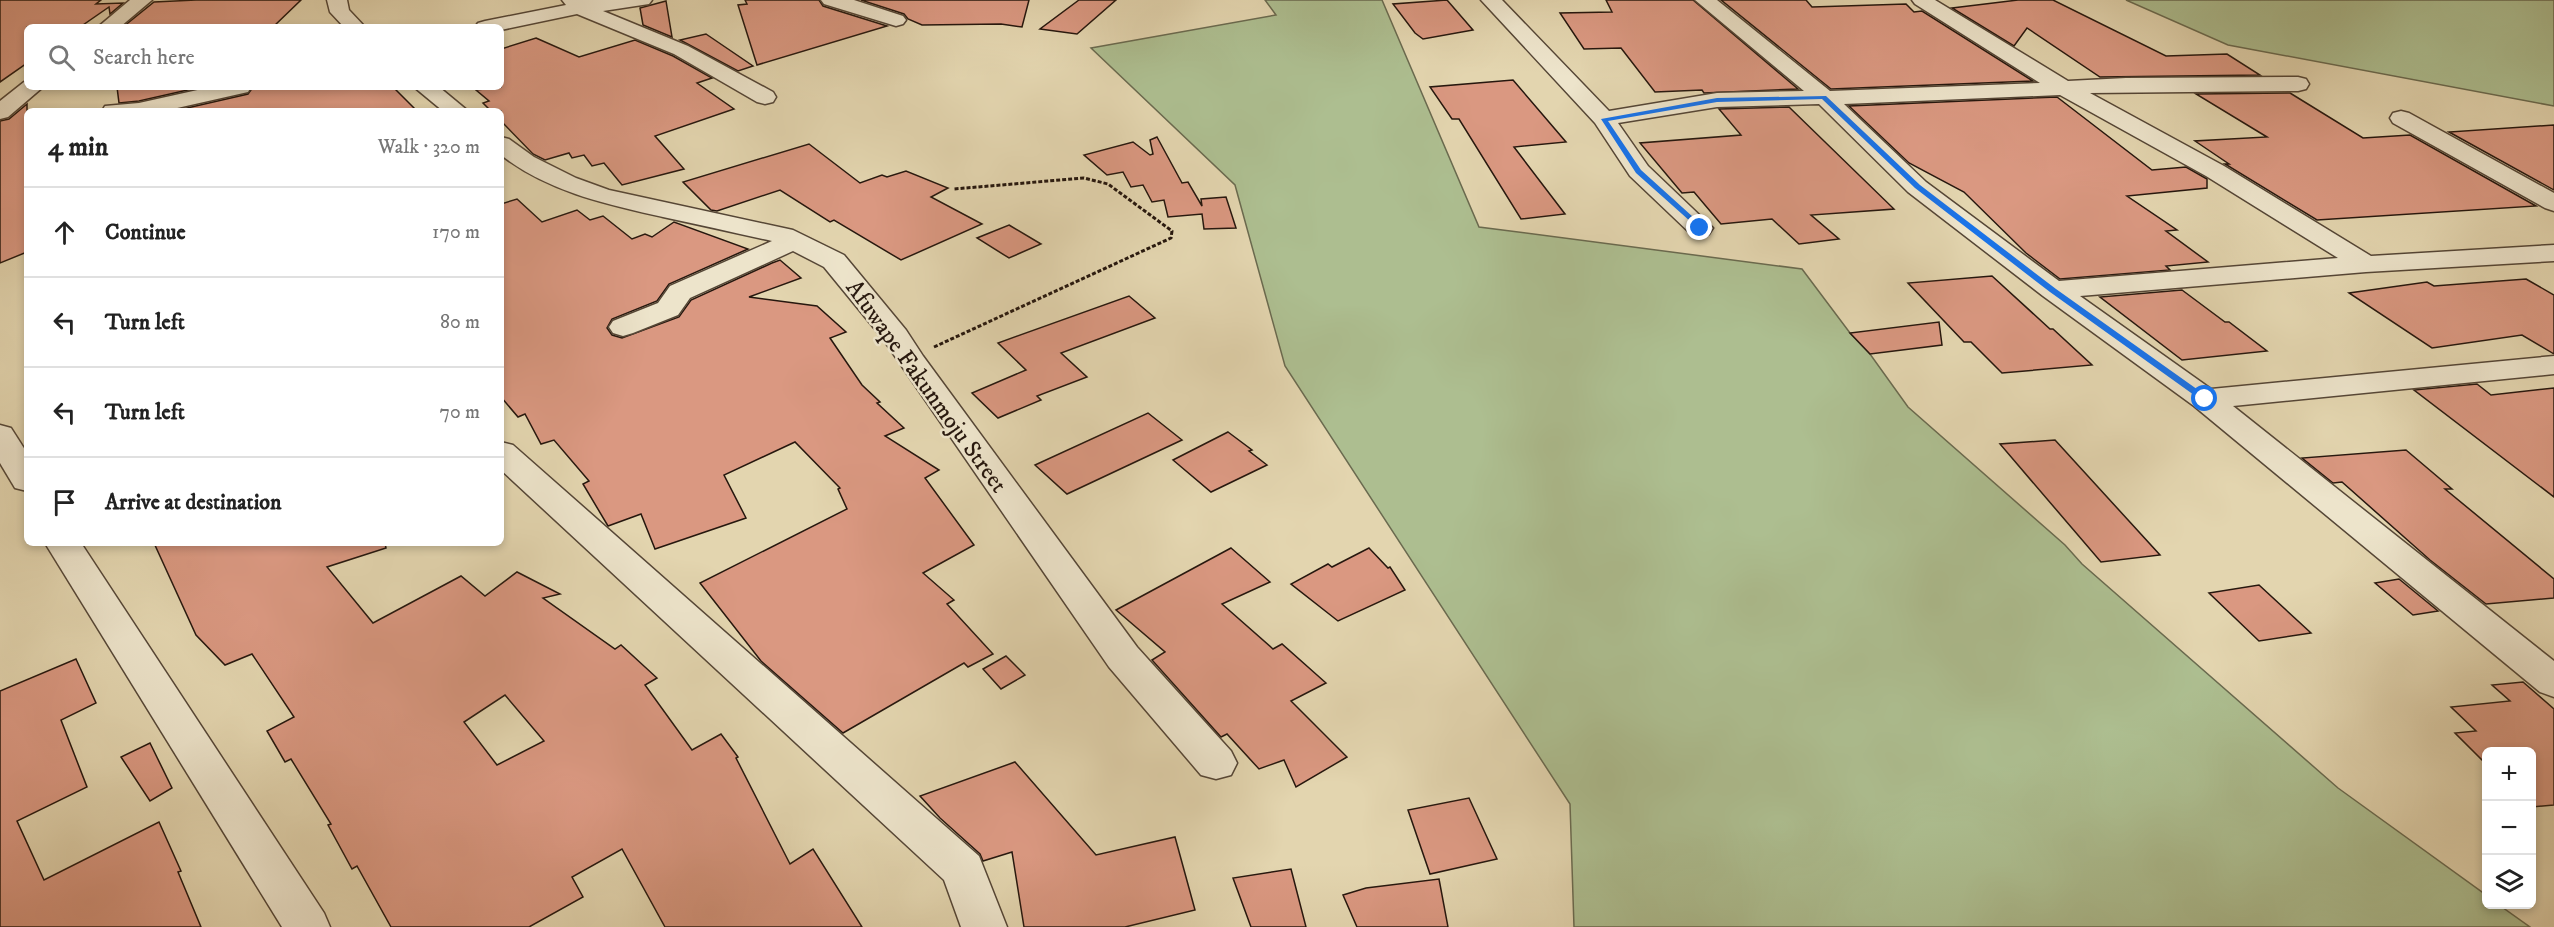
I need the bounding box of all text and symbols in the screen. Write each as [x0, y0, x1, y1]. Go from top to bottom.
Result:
search box [24, 24, 504, 90]
icon: search [45, 41, 78, 74]
text: Search here [93, 44, 195, 71]
text: 4 min [48, 131, 108, 164]
text: Walk · 320 m [378, 135, 480, 160]
route end [1686, 214, 1712, 240]
icon: ahead [48, 216, 81, 249]
text: Continue [105, 219, 186, 246]
text: 170 m [432, 220, 480, 245]
street label: Afuwape Fakunmoju Street [839, 274, 1014, 499]
icon: left [48, 306, 81, 339]
text: Turn left [105, 309, 185, 336]
text: 80 m [440, 310, 480, 335]
route start [2191, 385, 2217, 411]
icon: left [48, 396, 81, 429]
text: Turn left [105, 399, 185, 426]
text: 70 m [439, 400, 480, 425]
icon: arrive [48, 486, 81, 519]
text: Arrive at destination [105, 489, 282, 516]
map controls [2482, 747, 2536, 909]
button: + [2482, 747, 2536, 801]
button: − [2482, 801, 2536, 855]
button: layers [2482, 855, 2536, 909]

